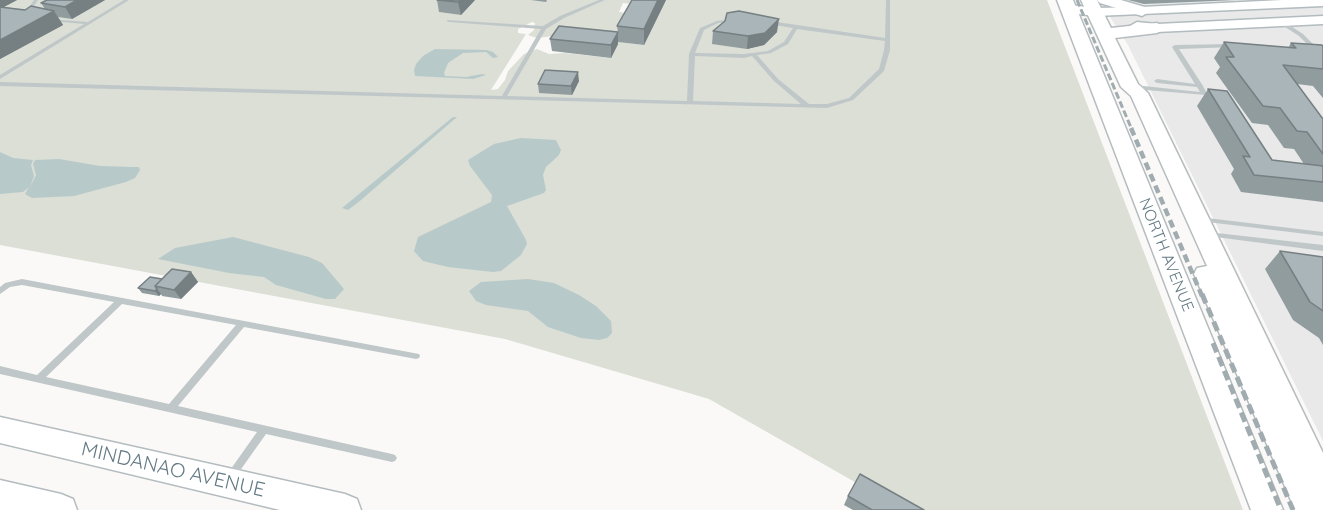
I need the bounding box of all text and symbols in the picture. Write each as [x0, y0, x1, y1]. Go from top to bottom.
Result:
street label: NORTH AVENUE [1134, 195, 1198, 315]
street label: MINDANAO AVENUE [79, 437, 267, 503]

